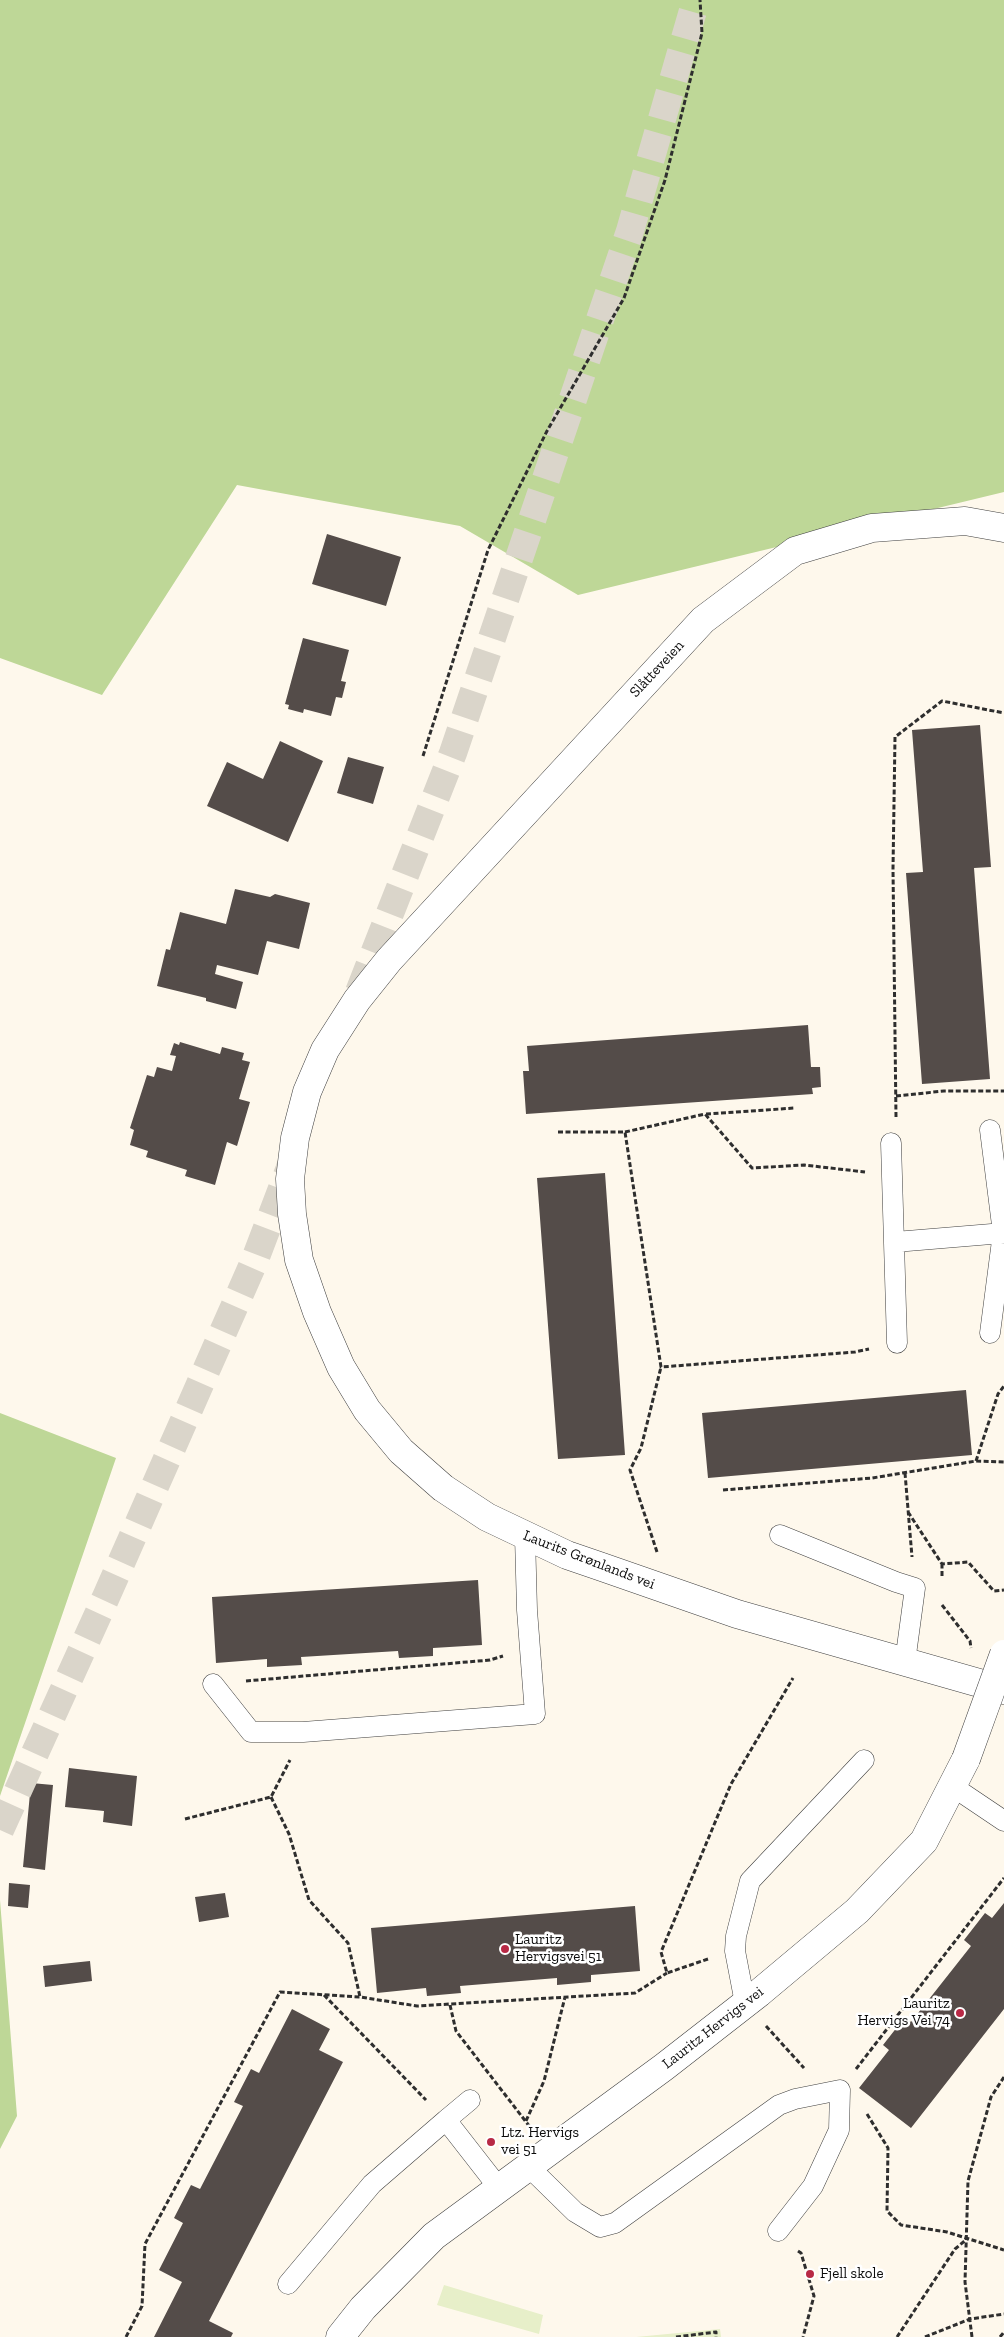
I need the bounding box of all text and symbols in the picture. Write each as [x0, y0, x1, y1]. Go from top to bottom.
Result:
street label: Slåtteveien [626, 637, 688, 701]
street label: Laurits Grønlands vei [521, 1527, 657, 1593]
place label: Lauritz Hervigsvei 51 [515, 1931, 601, 1966]
marker: Lauritz Hervigsvei 51 [499, 1943, 511, 1955]
street label: Lauritz Hervigs vei [659, 1983, 767, 2073]
place label: Lauritz Hervigs Vei 74 [857, 1995, 950, 2030]
marker: Lauritz Hervigs Vei 74 [954, 2007, 966, 2019]
place label: Ltz. Hervigs vei 51 [501, 2124, 579, 2159]
marker: Ltz. Hervigs vei 51 [485, 2136, 497, 2148]
place label: Fjell skole [820, 2265, 883, 2283]
marker: Fjell skole [804, 2268, 816, 2280]

